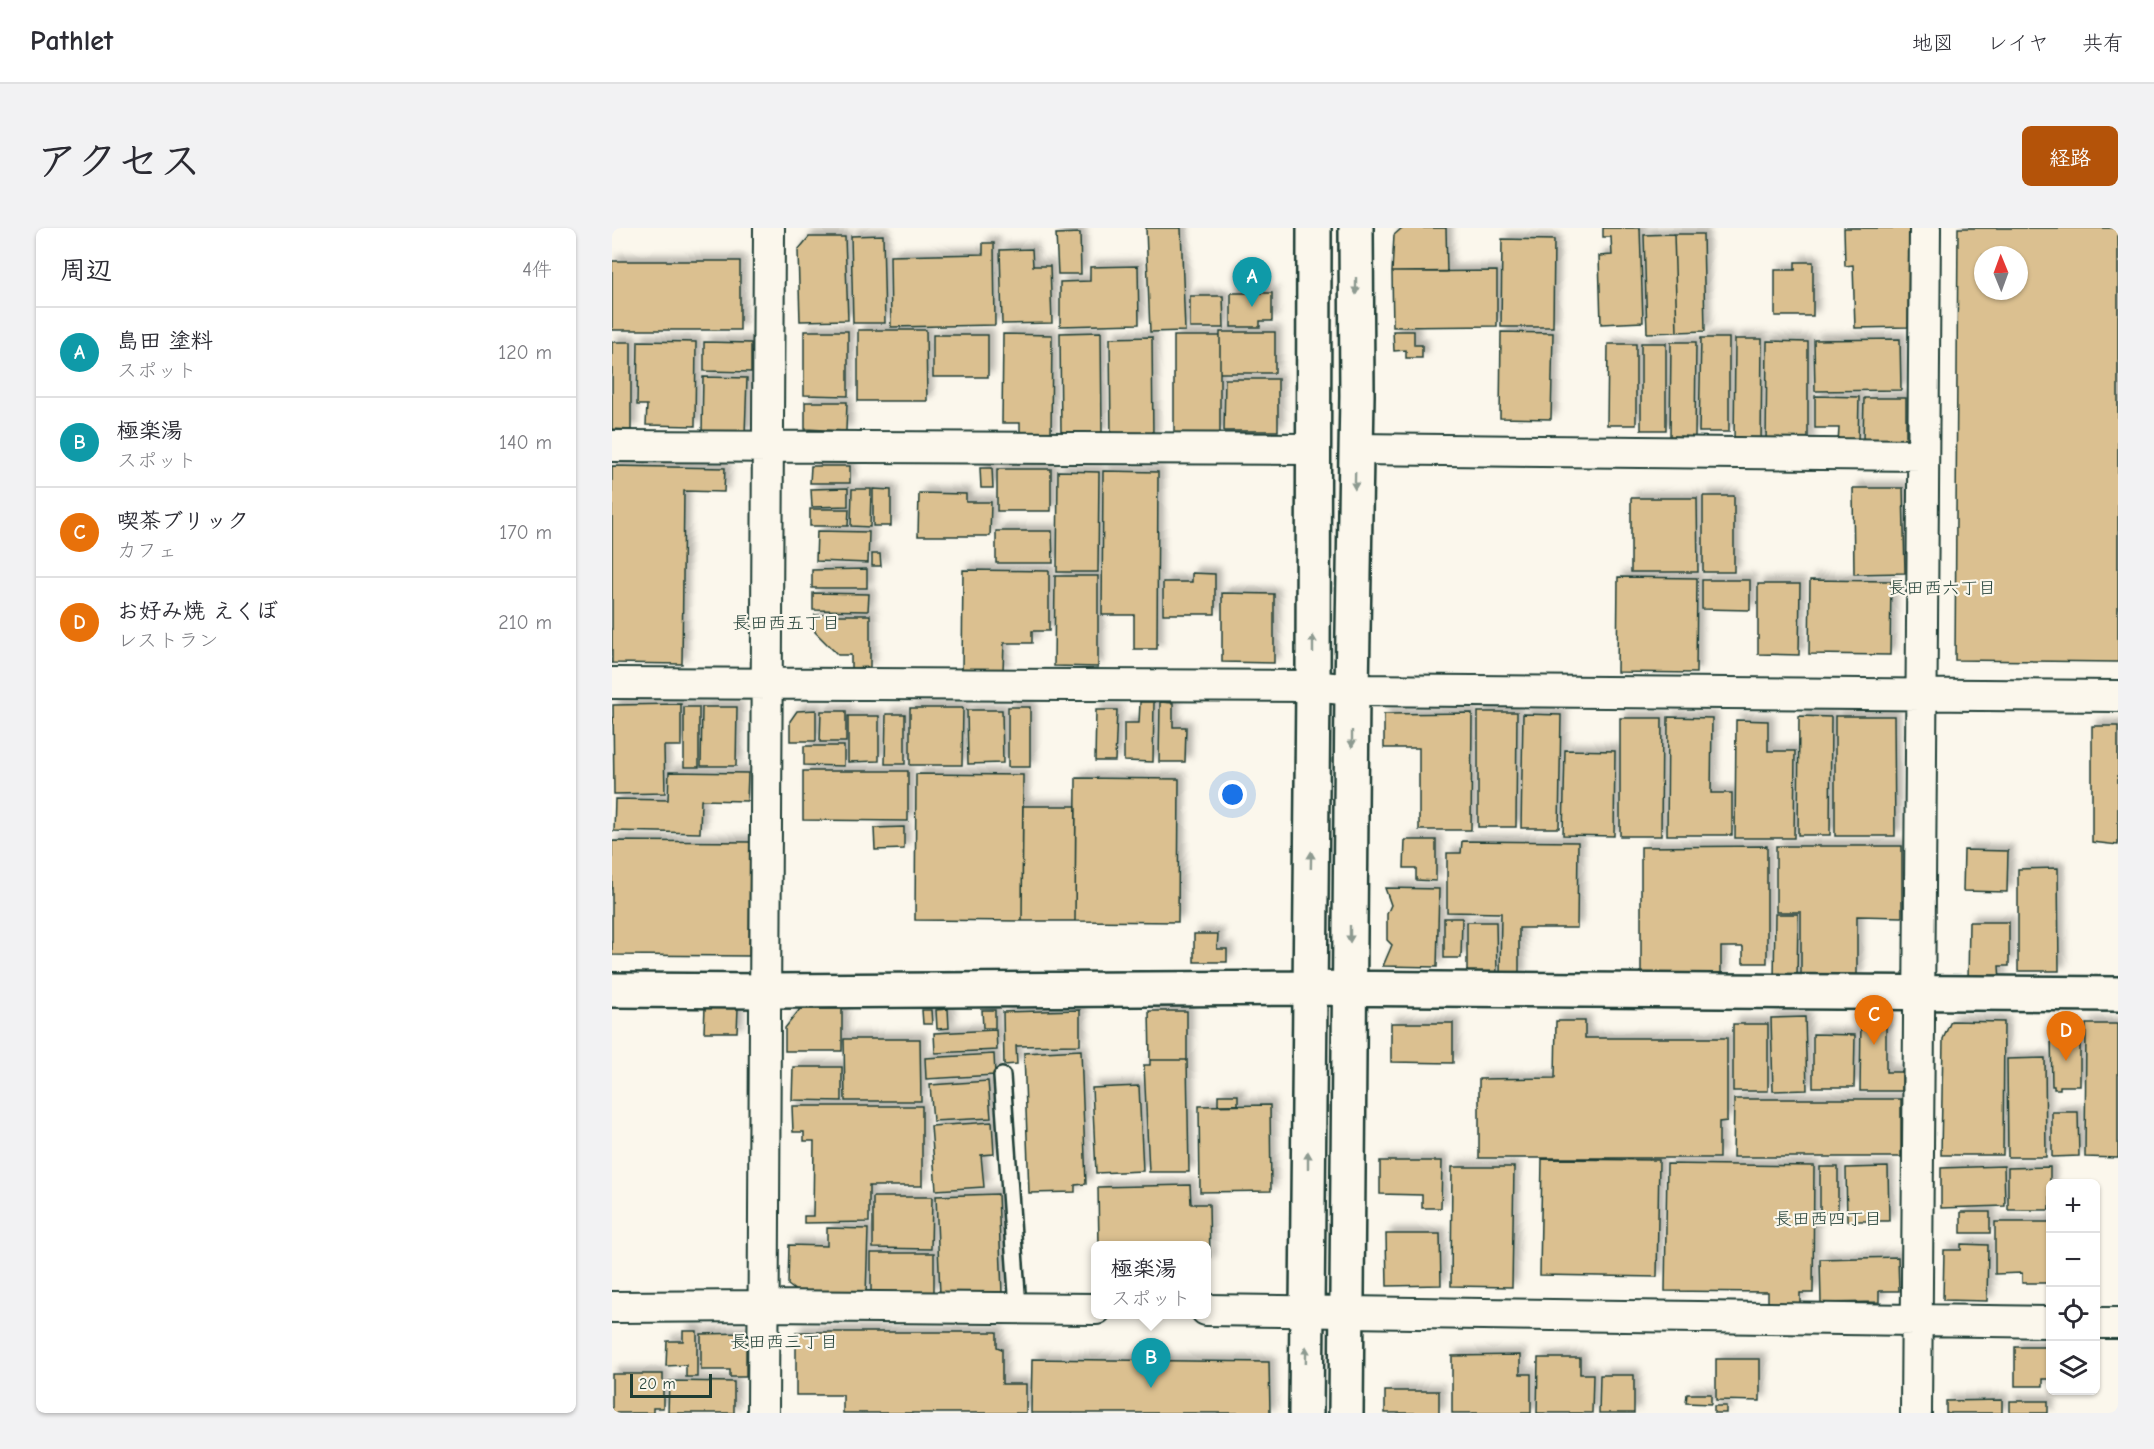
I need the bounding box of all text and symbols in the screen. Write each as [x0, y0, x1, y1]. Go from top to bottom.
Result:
text: Pathlet [30, 25, 113, 57]
text: 地図 [1912, 31, 1954, 55]
text: レイヤ [1987, 31, 2049, 55]
text: 共有 [2082, 31, 2124, 55]
button: 経路 [2022, 126, 2118, 186]
text: アクセス [36, 137, 201, 186]
north arrow [1974, 246, 2028, 300]
text: 周辺 [60, 256, 112, 286]
pin: A [1232, 257, 1272, 307]
text: 4件 [522, 258, 552, 281]
one-way arrow [1352, 277, 1361, 296]
text: 島田 塗料 [117, 328, 213, 354]
text: A [74, 341, 85, 364]
text: 120 m [498, 341, 552, 364]
text: スポット [117, 359, 197, 382]
text: 極楽湯 [117, 418, 183, 444]
text: B [73, 431, 86, 454]
text: 140 m [499, 431, 552, 454]
text: スポット [117, 449, 197, 472]
one-way arrow [1350, 472, 1360, 491]
text: 喫茶ブリック [117, 508, 249, 534]
text: C [73, 521, 86, 544]
text: 170 m [499, 521, 552, 544]
text: カフェ [117, 539, 177, 562]
district label: 長田西六丁目 [1888, 578, 1996, 599]
text: お好み焼 えくぼ [117, 598, 278, 624]
text: D [73, 611, 86, 634]
text: 210 m [498, 611, 552, 634]
district label: 長田西五丁目 [732, 613, 840, 634]
text: レストラン [117, 629, 219, 652]
one-way arrow [1308, 634, 1318, 653]
one-way arrow [1347, 730, 1356, 749]
your location [1218, 780, 1247, 809]
one-way arrow [1306, 850, 1316, 869]
one-way arrow [1345, 925, 1355, 944]
pin: C [1854, 996, 1894, 1045]
pin: D [2046, 1012, 2086, 1061]
one-way arrow [1303, 1150, 1313, 1169]
map controls [2046, 1179, 2100, 1395]
button: + [2046, 1179, 2100, 1233]
district label: 長田西四丁目 [1774, 1209, 1882, 1230]
button: − [2046, 1233, 2100, 1287]
popup [1091, 1241, 1211, 1319]
text: 極楽湯 [1111, 1256, 1177, 1282]
text: スポット [1111, 1287, 1191, 1310]
button: locate [2046, 1287, 2100, 1341]
district label: 長田西三丁目 [730, 1332, 838, 1353]
pin: B [1132, 1338, 1170, 1388]
button: layers [2046, 1341, 2100, 1395]
one-way arrow [1302, 1345, 1311, 1364]
scale bar [630, 1371, 712, 1398]
text: 20 m [639, 1375, 676, 1393]

